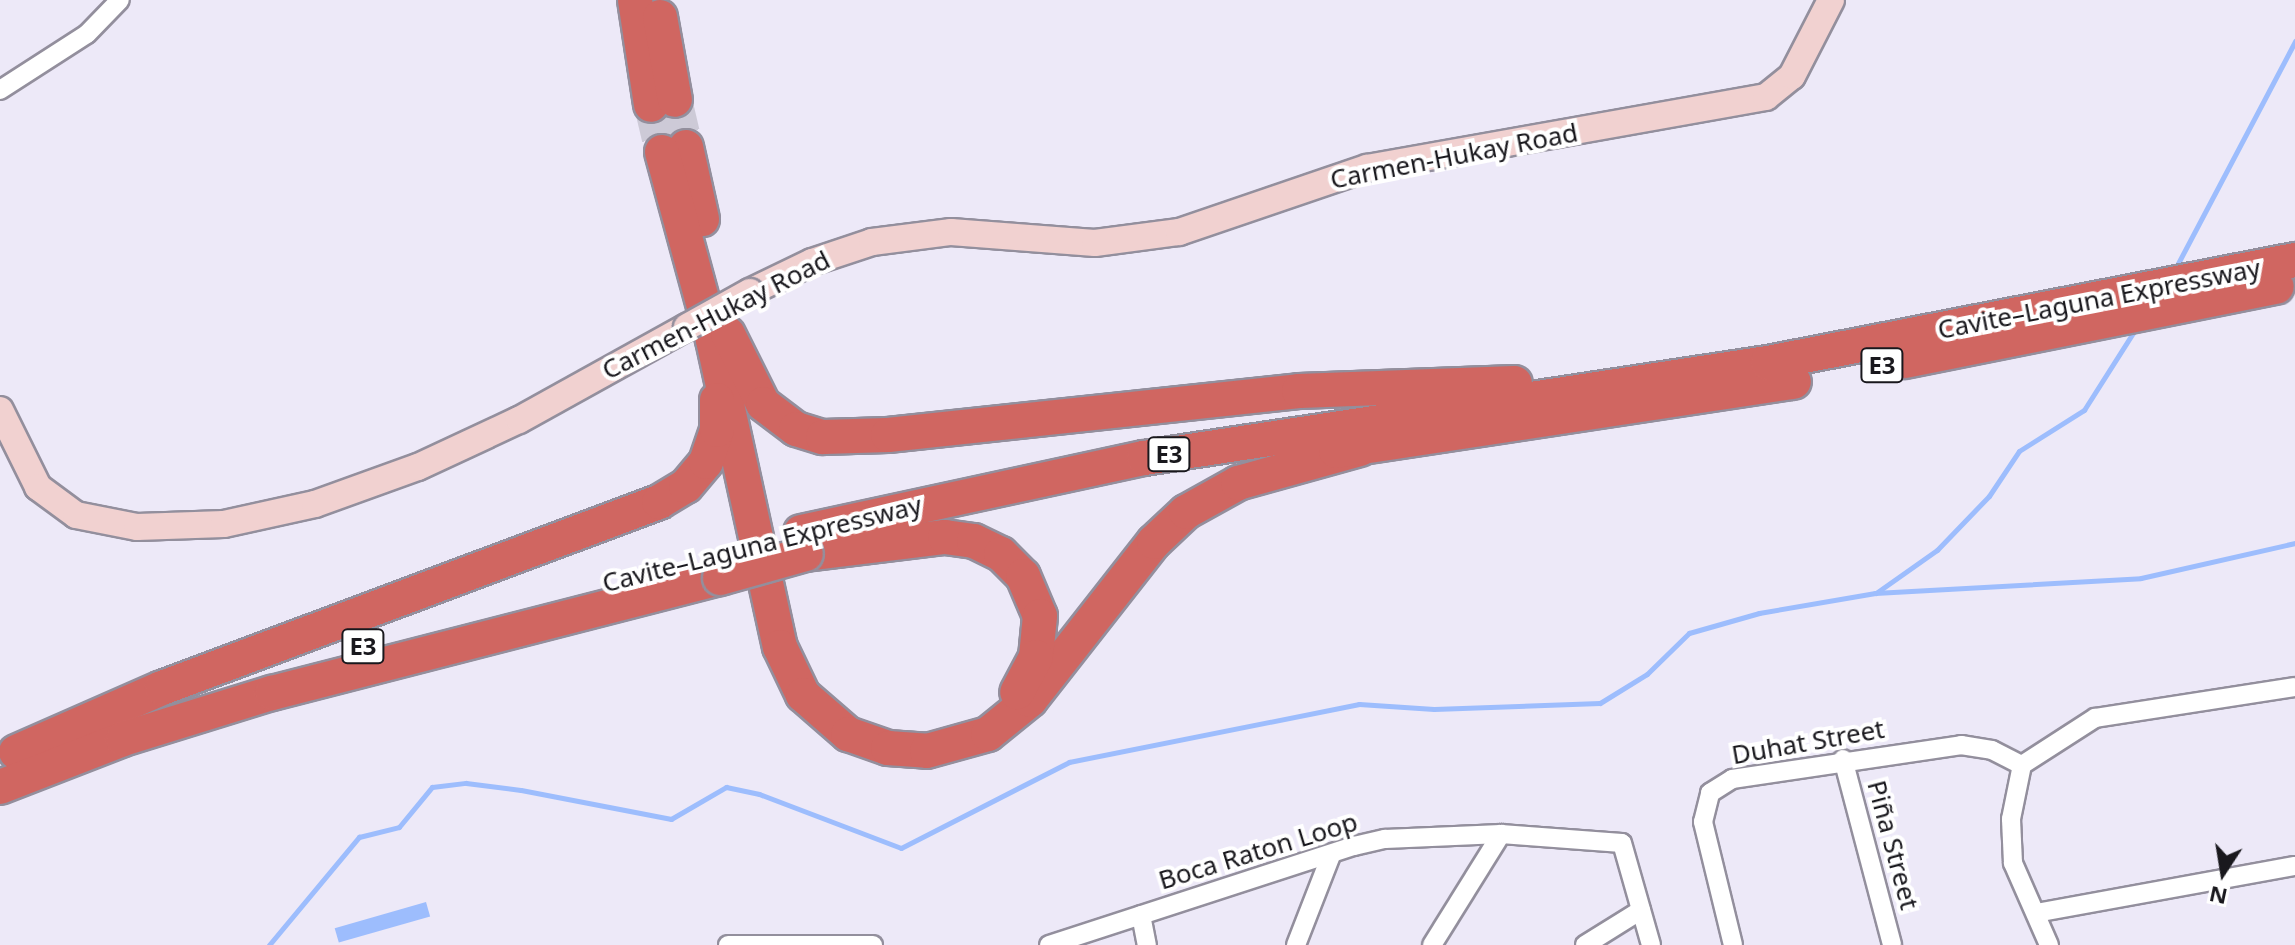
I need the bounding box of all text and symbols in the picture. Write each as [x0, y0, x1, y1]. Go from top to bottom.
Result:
street label: Carmen-Hukay Road [1328, 117, 1580, 195]
street label: Carmen-Hukay Road [597, 244, 835, 386]
street label: Cavite–Laguna Expressway [1935, 252, 2263, 346]
road number: E3 [1860, 345, 1904, 385]
road number: E3 [1147, 434, 1191, 474]
street label: Cavite–Laguna Expressway [599, 489, 925, 599]
road number: E3 [341, 626, 385, 666]
street label: Duhat Street [1729, 713, 1887, 771]
street label: Piña Street [1861, 777, 1925, 913]
street label: Boca Raton Loop [1155, 806, 1361, 896]
north arrow [2183, 833, 2263, 913]
text: N [2206, 880, 2230, 913]

